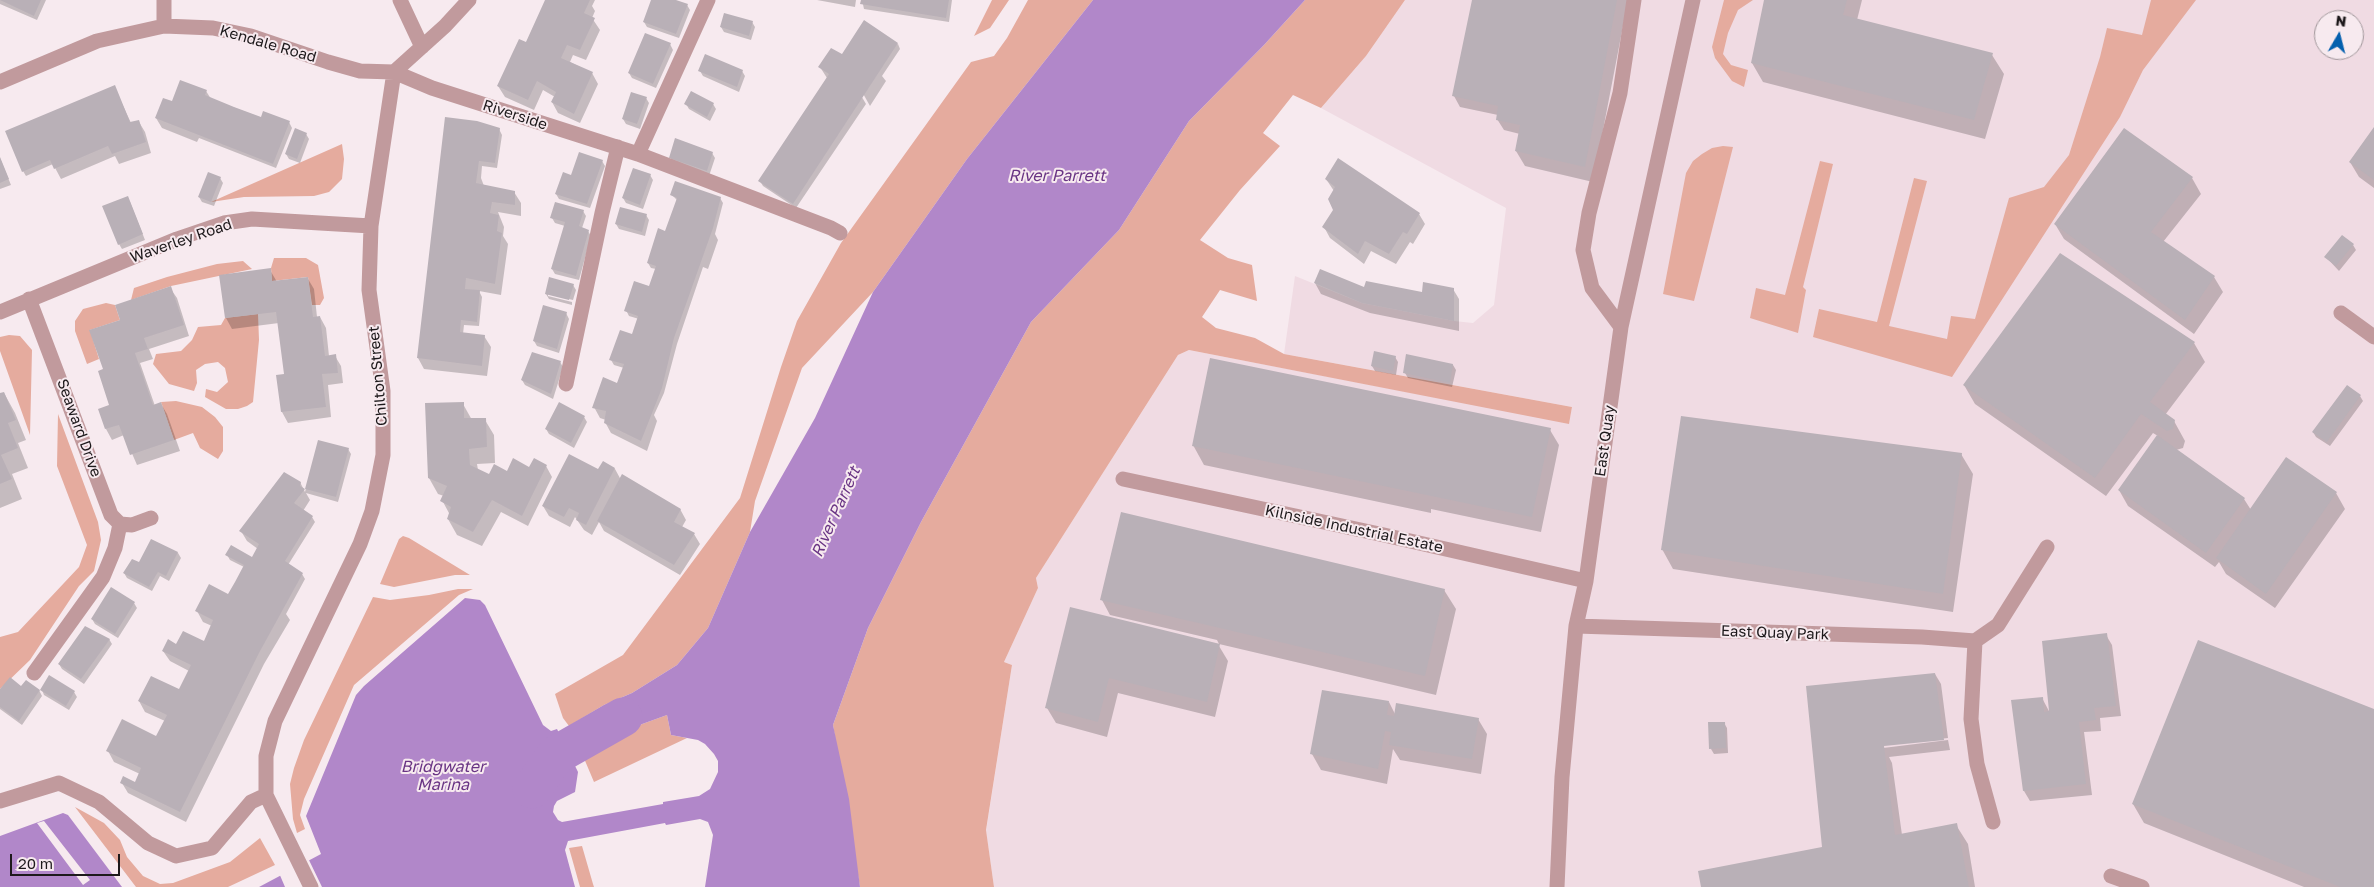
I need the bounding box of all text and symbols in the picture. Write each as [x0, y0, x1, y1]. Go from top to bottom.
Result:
north arrow [2314, 10, 2364, 60]
text: N [2335, 11, 2347, 30]
street label: Kendale Road [218, 22, 318, 66]
street label: Riverside [480, 96, 550, 134]
water label: River Parrett [1009, 166, 1105, 186]
street label: Waverley Road [128, 215, 234, 267]
street label: Chilton Street [365, 325, 391, 427]
street label: Seaward Drive [53, 377, 105, 479]
street label: East Quay [1591, 404, 1619, 478]
water label: River Parrett [808, 464, 864, 560]
street label: Kilnside Industrial Estate [1263, 501, 1445, 557]
street label: East Quay Park [1721, 622, 1829, 644]
water label: Bridgwater Marina [401, 757, 485, 795]
scale bar [12, 844, 122, 876]
text: 20 m [18, 854, 53, 872]

